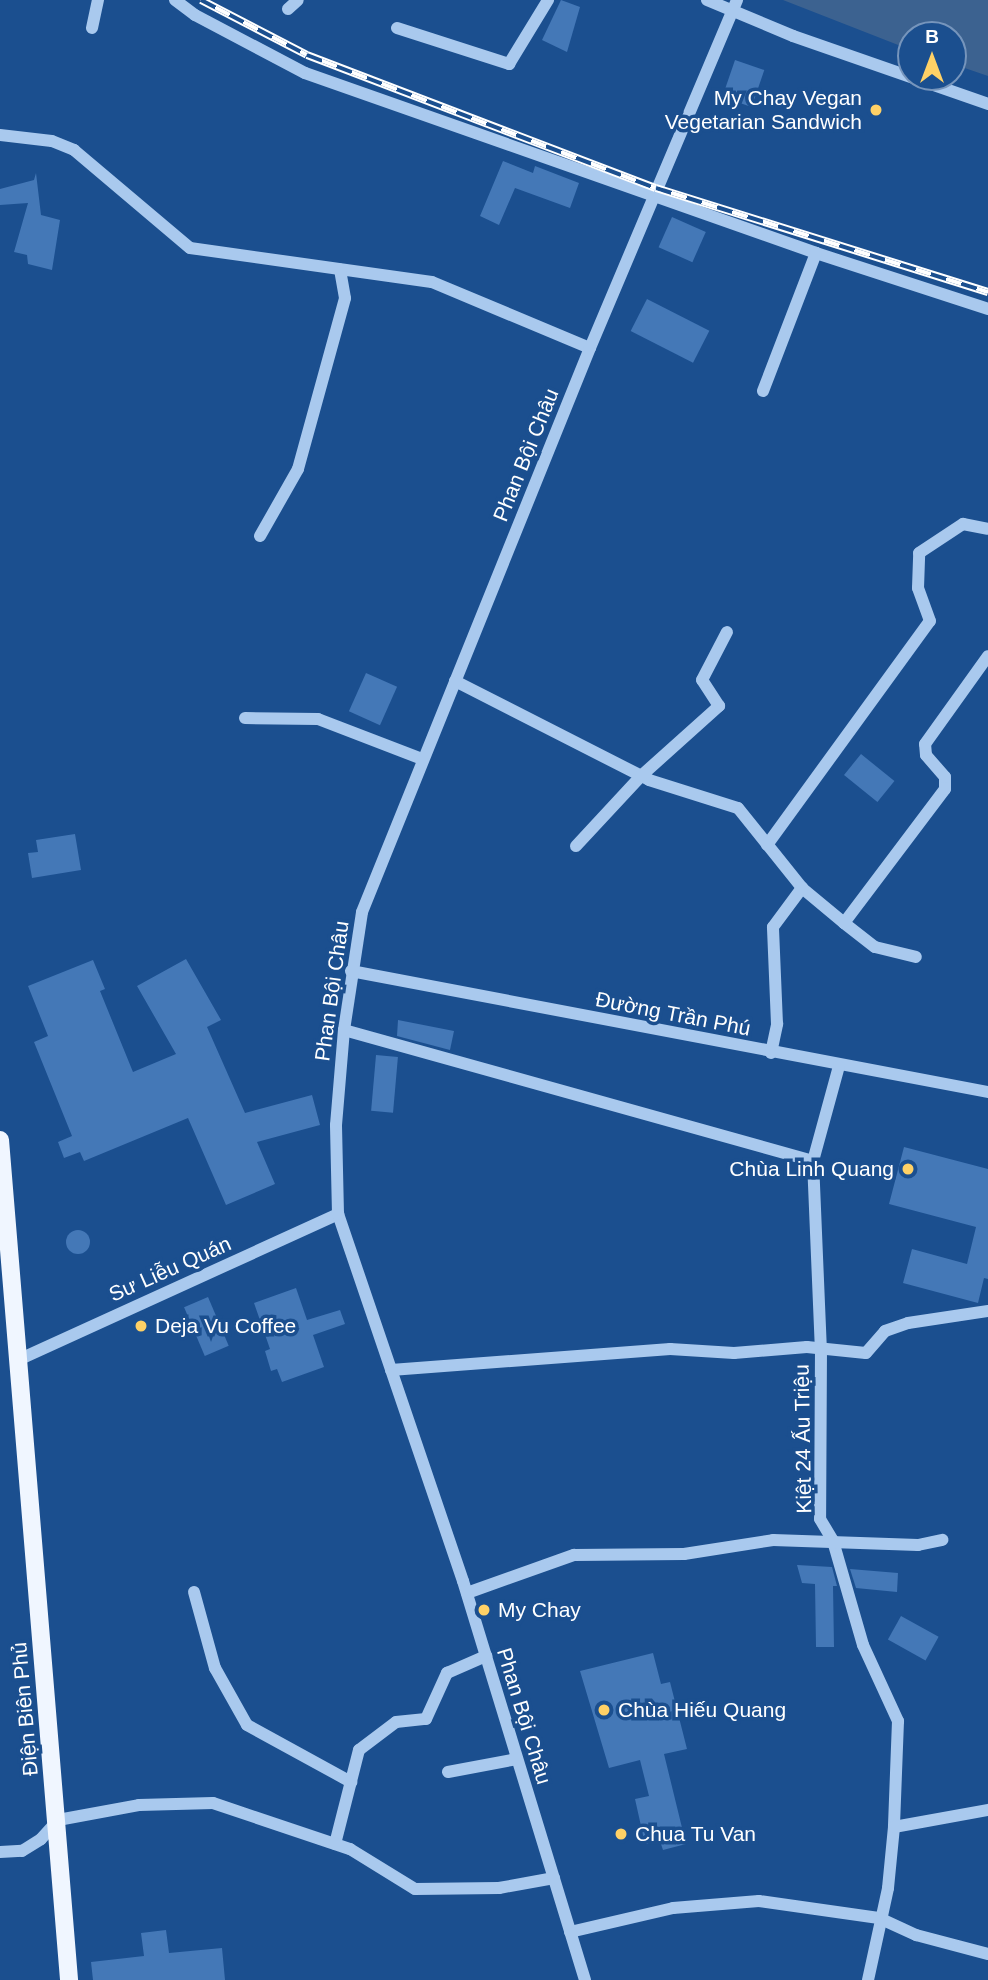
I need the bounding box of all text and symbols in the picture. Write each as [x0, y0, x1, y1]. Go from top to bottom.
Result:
north arrow [897, 21, 967, 91]
text: B [925, 26, 939, 47]
place label: My Chay Vegan Vegetarian Sandwich [665, 85, 862, 135]
marker: My Chay Vegan Vegetarian Sandwich [868, 102, 884, 118]
street label: Phan Bội Châu [488, 385, 564, 525]
street label: Phan Bội Châu [310, 919, 354, 1063]
street label: Đường Trần Phú [593, 987, 753, 1041]
place label: Chùa Linh Quang [729, 1156, 894, 1182]
marker: Chùa Linh Quang [900, 1161, 916, 1177]
street label: Sư Liễu Quán [105, 1231, 235, 1307]
place label: Deja Vu Coffee [155, 1313, 296, 1339]
marker: Deja Vu Coffee [133, 1318, 149, 1334]
street label: Kiệt 24 Ấu Triệu [789, 1364, 817, 1514]
place label: My Chay [498, 1597, 581, 1623]
marker: My Chay [476, 1602, 492, 1618]
street label: Điện Biên Phủ [7, 1641, 43, 1777]
street label: Phan Bội Châu [491, 1645, 557, 1787]
place label: Chùa Hiếu Quang [618, 1697, 786, 1723]
marker: Chùa Hiếu Quang [596, 1702, 612, 1718]
place label: Chua Tu Van [635, 1821, 756, 1847]
marker: Chua Tu Van [613, 1826, 629, 1842]

